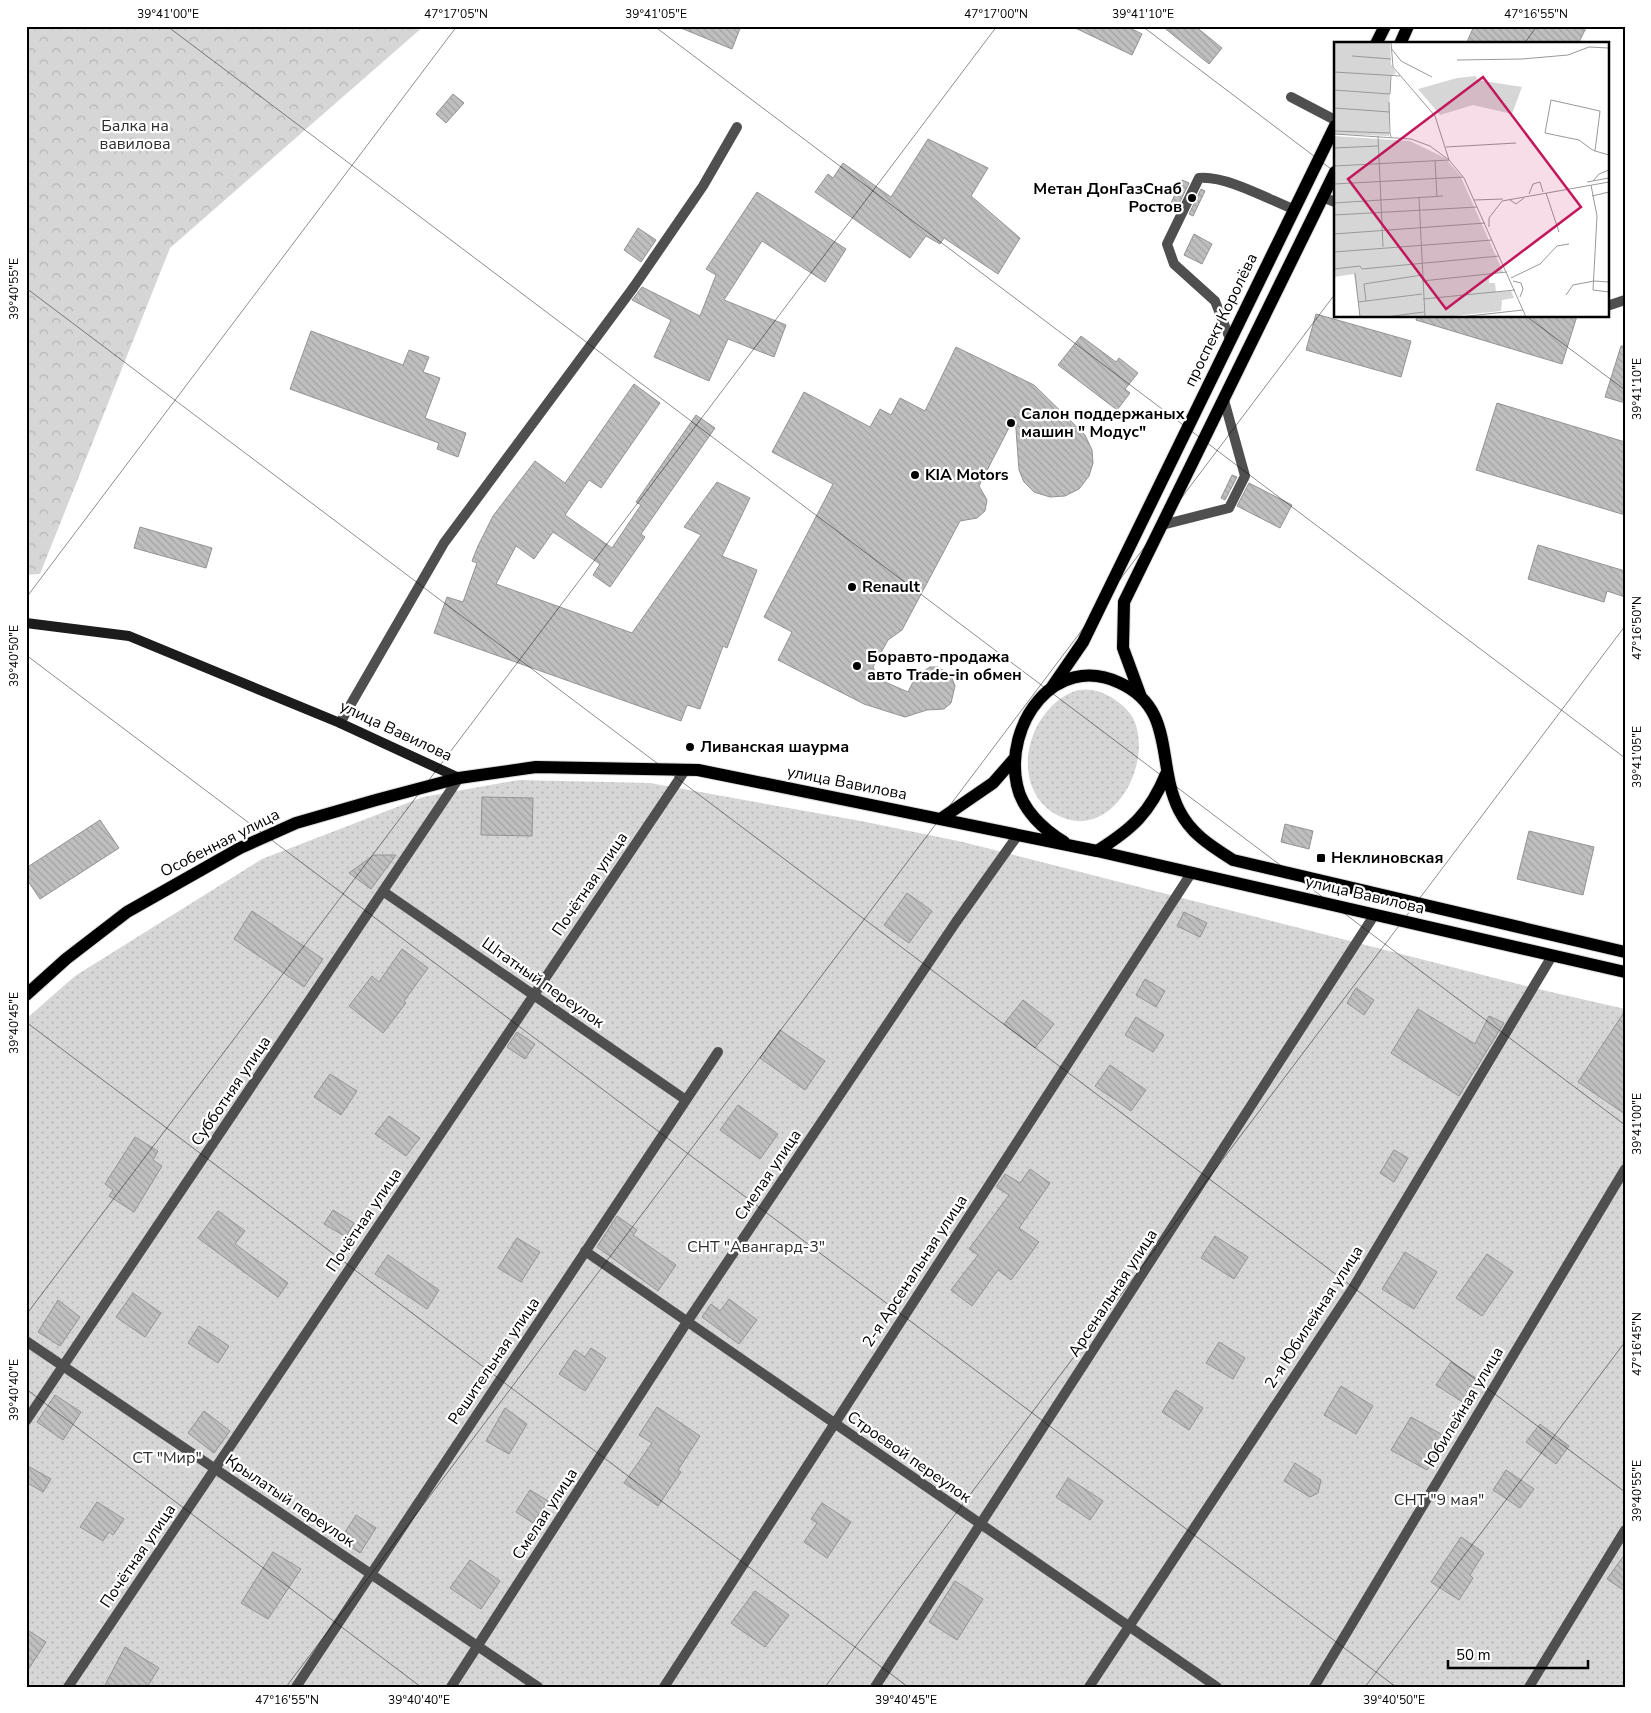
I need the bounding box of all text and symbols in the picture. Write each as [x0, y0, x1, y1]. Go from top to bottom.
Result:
text: 39°41'00"E [137, 6, 199, 22]
text: 47°17'05"N [424, 6, 488, 22]
text: 39°41'05"E [625, 6, 687, 22]
text: 47°17'00"N [964, 6, 1028, 22]
text: 39°41'10"E [1112, 6, 1174, 22]
text: 47°16'55"N [1504, 6, 1568, 22]
inset map [1334, 42, 1608, 318]
park label: Балка на вавилова [99, 115, 171, 155]
place label: Метан ДонГазСнаб Ростов [1033, 178, 1182, 218]
marker: Метан ДонГазСнаб Ростов [1186, 192, 1198, 204]
street label: проспект Королёва [1179, 250, 1263, 390]
text: 39°40'55"E [6, 258, 22, 320]
text: 39°41'10"E [1629, 358, 1645, 420]
place label: Салон поддержаных машин " Модус" [1021, 403, 1185, 443]
marker: Салон поддержаных машин " Модус" [1005, 417, 1017, 429]
place label: KIA Motors [925, 464, 1009, 486]
marker: KIA Motors [909, 469, 921, 481]
place label: Renault [862, 576, 921, 598]
marker: Renault [846, 581, 858, 593]
text: 47°16'50"N [1629, 596, 1645, 660]
text: 39°40'50"E [6, 625, 22, 687]
place label: Боравто-продажа авто Trade-in обмен [867, 646, 1022, 686]
marker: Боравто-продажа авто Trade-in обмен [851, 660, 863, 672]
street label: улица Вавилова [336, 695, 456, 767]
text: 39°41'05"E [1629, 726, 1645, 788]
place label: Ливанская шаурма [700, 736, 849, 758]
marker: Ливанская шаурма [684, 741, 696, 753]
street label: улица Вавилова [785, 761, 909, 805]
street label: Особенная улица [156, 803, 284, 883]
street label: Почётная улица [547, 828, 633, 940]
place label: Неклиновская [1331, 847, 1443, 869]
marker: Неклиновская [1315, 852, 1327, 864]
street label: улица Вавилова [1303, 871, 1427, 919]
street label: Штатный переулок [477, 932, 609, 1034]
text: 39°40'45"E [6, 992, 22, 1054]
street label: Субботняя улица [186, 1032, 276, 1150]
text: 39°41'00"E [1629, 1093, 1645, 1155]
street label: Смелая улица [729, 1125, 807, 1225]
street label: Почётная улица [321, 1164, 407, 1276]
street label: 2-я Арсенальная улица [857, 1190, 973, 1352]
street label: Арсенальная улица [1063, 1225, 1163, 1361]
park label: СНТ "Авангард-3" [687, 1236, 825, 1258]
street label: 2-я Юбилейная улица [1259, 1241, 1369, 1393]
street label: Решительная улица [443, 1293, 545, 1429]
text: 47°16'45"N [1629, 1312, 1645, 1376]
street label: Юбилейная улица [1419, 1343, 1509, 1471]
text: 39°40'40"E [6, 1359, 22, 1421]
street label: Строевой переулок [842, 1406, 976, 1508]
park label: СТ "Мир" [132, 1447, 202, 1469]
street label: Крылатый переулок [221, 1449, 360, 1553]
text: 39°40'55"E [1629, 1460, 1645, 1522]
street label: Смелая улица [507, 1464, 583, 1564]
park label: СНТ "9 мая" [1394, 1489, 1484, 1511]
street label: Почётная улица [95, 1500, 181, 1612]
scale bar [1448, 1638, 1588, 1670]
text: 50 m [1456, 1645, 1491, 1665]
text: 47°16'55"N [255, 1692, 319, 1708]
text: 39°40'40"E [388, 1692, 450, 1708]
text: 39°40'45"E [875, 1692, 937, 1708]
text: 39°40'50"E [1363, 1692, 1425, 1708]

